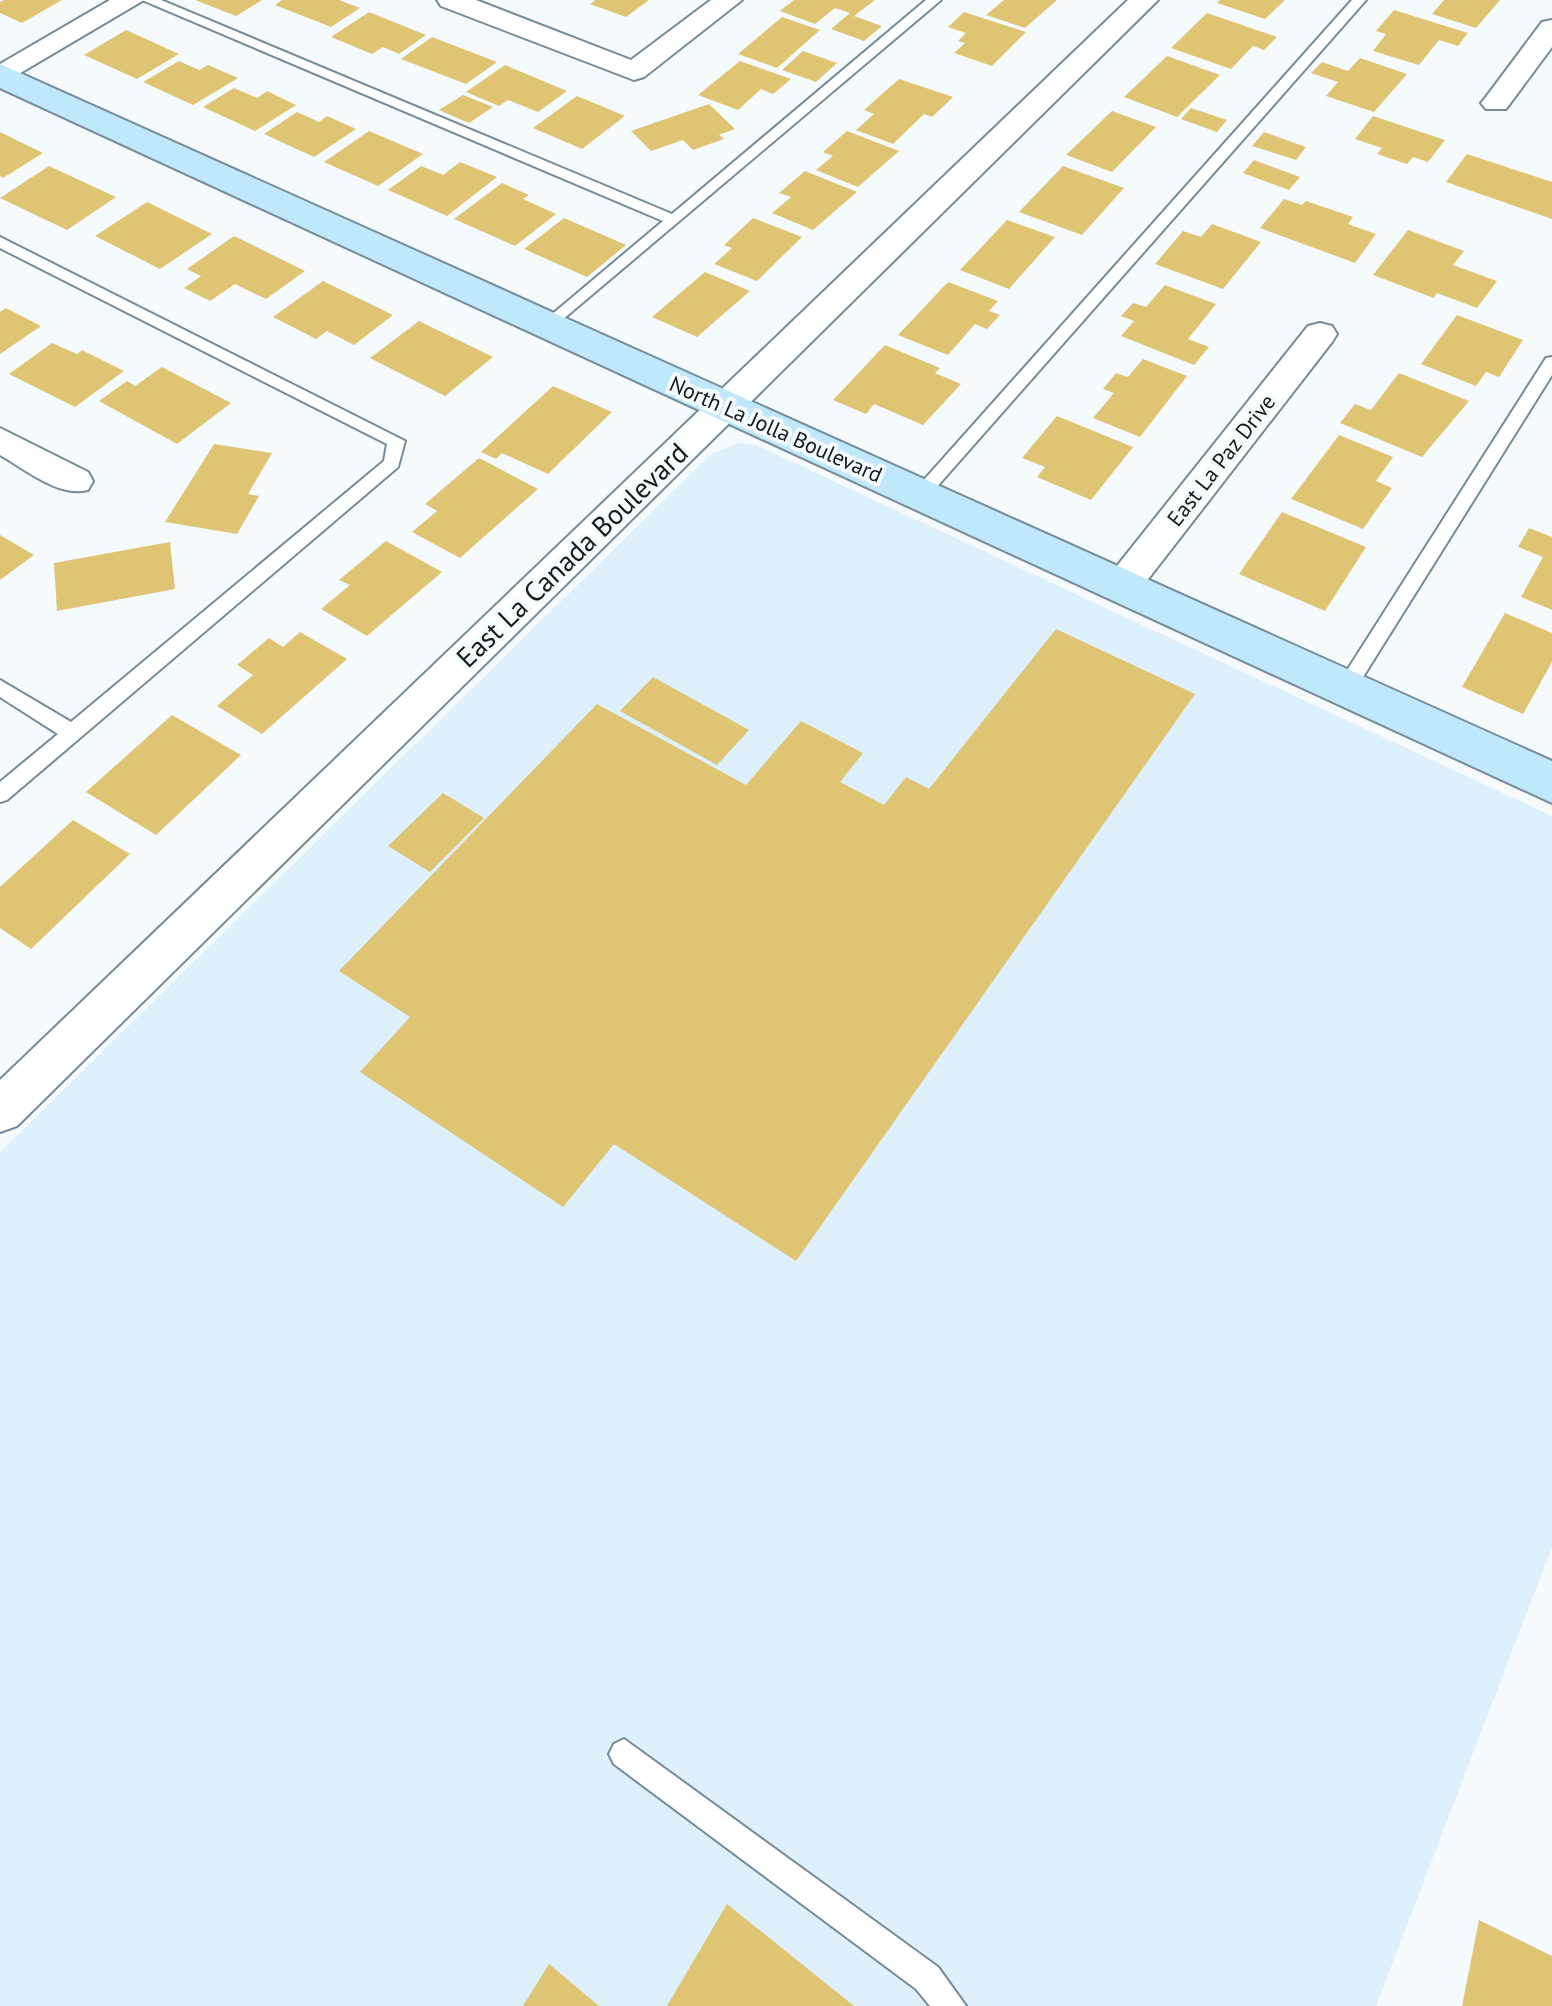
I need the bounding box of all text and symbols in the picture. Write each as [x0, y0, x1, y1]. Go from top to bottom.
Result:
street label: North La Jolla Boulevard [665, 369, 887, 489]
street label: East La Paz Drive [1161, 388, 1281, 532]
street label: East La Canada Boulevard [448, 434, 695, 675]

